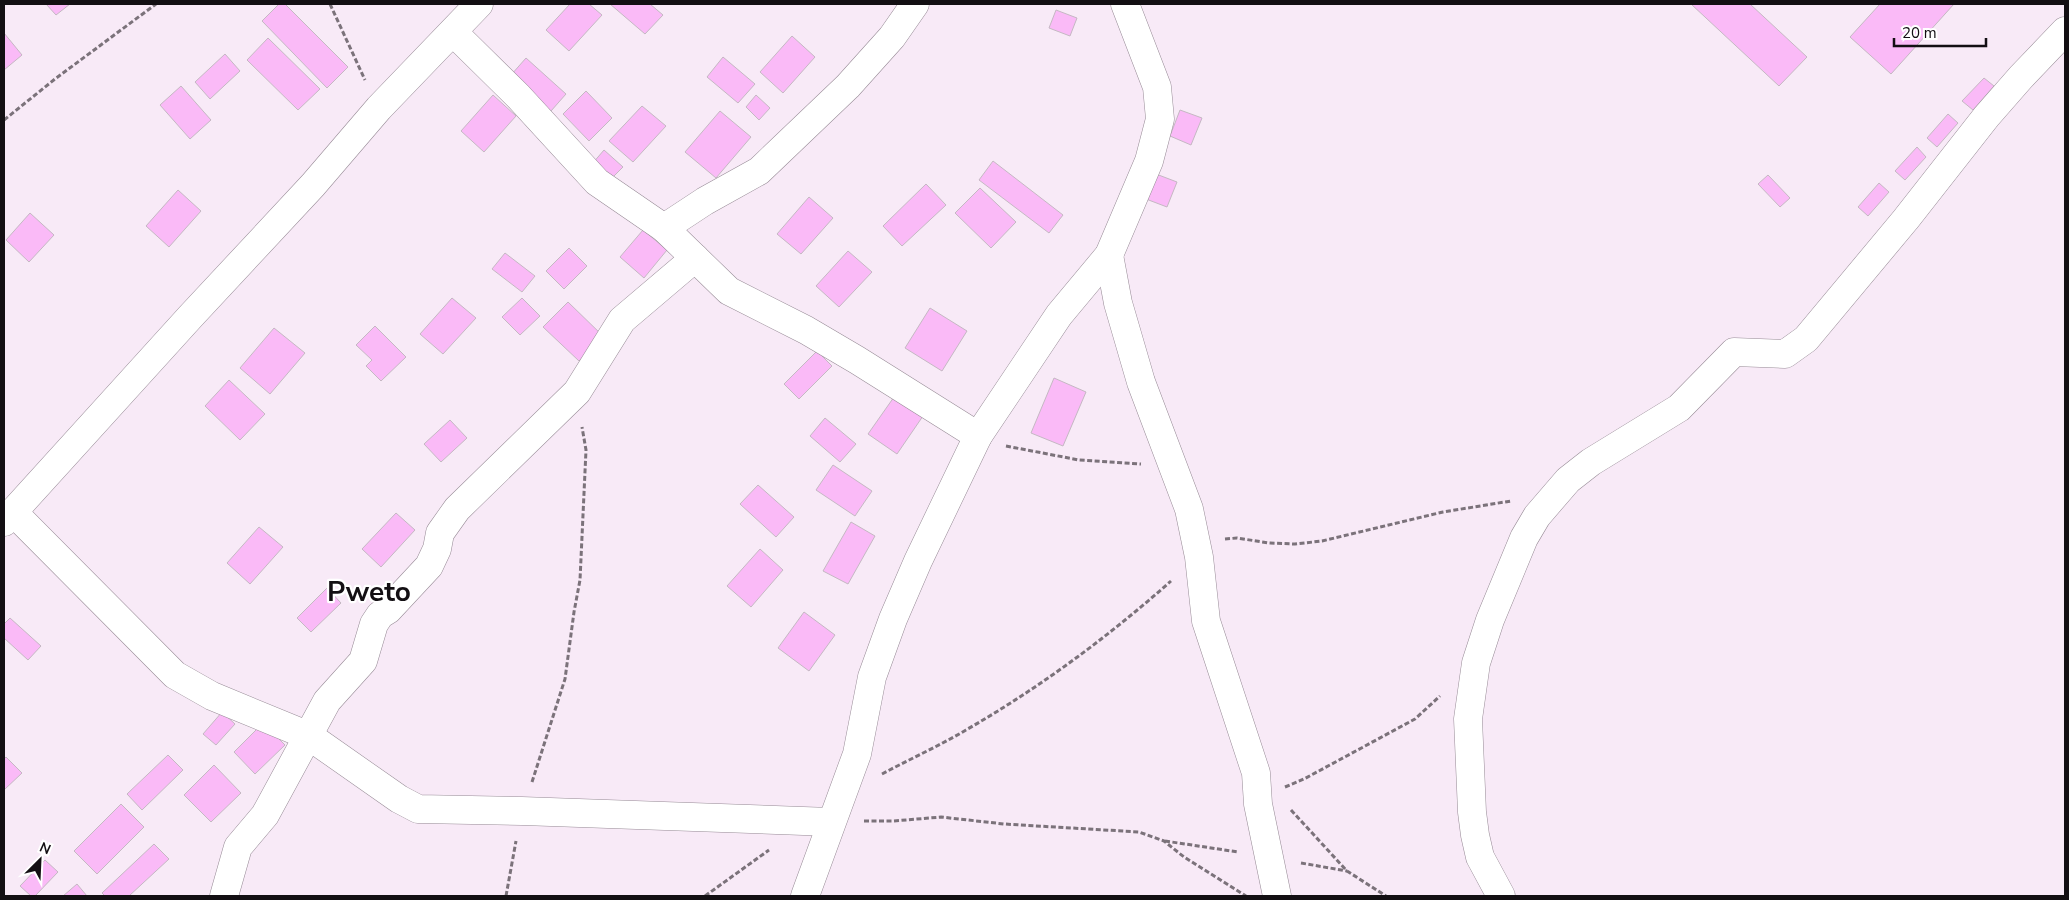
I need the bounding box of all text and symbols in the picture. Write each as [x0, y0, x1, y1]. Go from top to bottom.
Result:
scale bar [1894, 15, 1986, 47]
text: 20 m [1902, 23, 1937, 43]
district label: Pweto [327, 573, 411, 611]
north arrow [15, 835, 65, 885]
text: N [36, 838, 54, 859]

